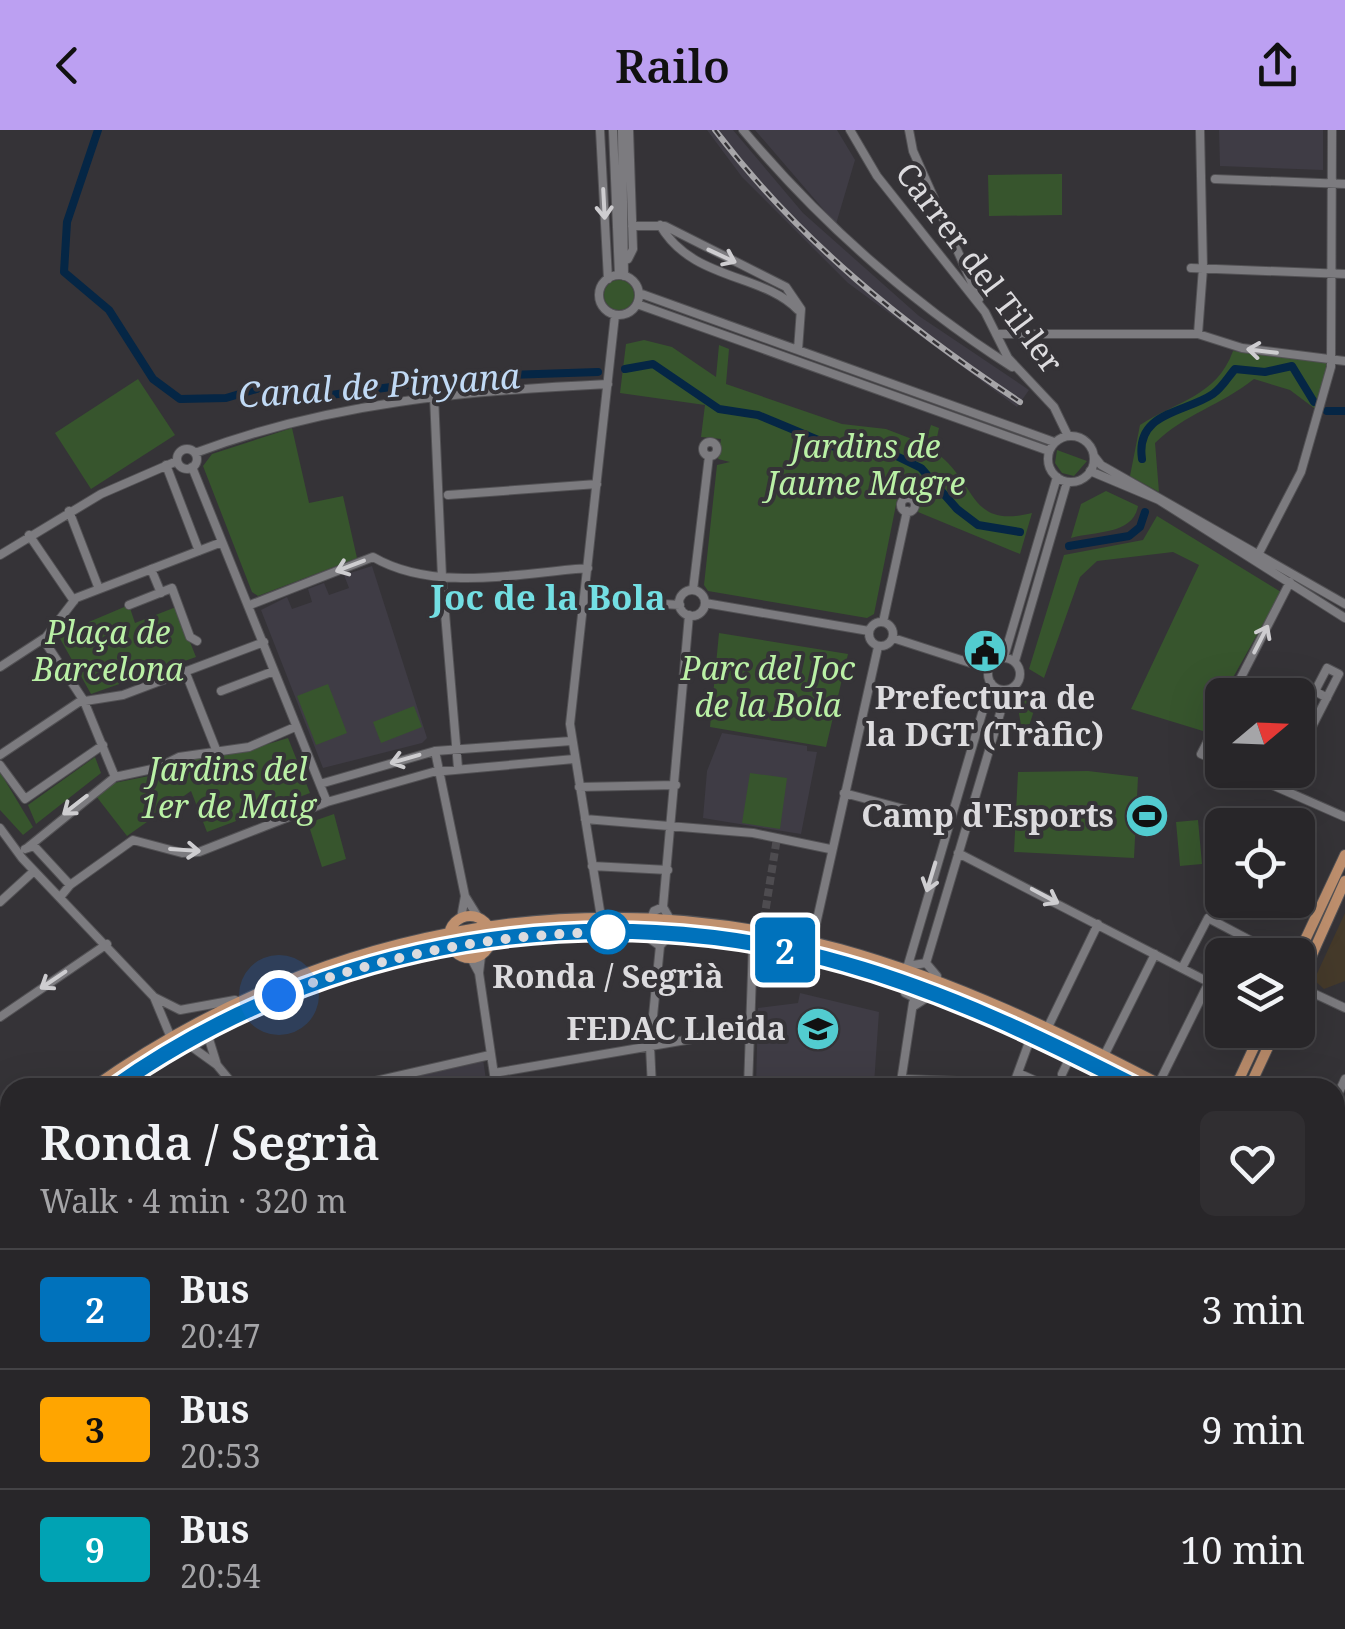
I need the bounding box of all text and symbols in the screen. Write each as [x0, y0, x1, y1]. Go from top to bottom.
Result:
text: Railo [615, 35, 730, 96]
icon: back [40, 38, 95, 93]
icon: share [1250, 38, 1305, 93]
street label: Carrer del Til·ler [887, 153, 1074, 381]
one-way arrow [594, 188, 613, 220]
one-way arrow [706, 247, 736, 266]
one-way arrow [1246, 341, 1278, 360]
water label: Canal de Pinyana [236, 351, 522, 418]
park label: Jardins de Jaume Magre [762, 424, 965, 504]
one-way arrow [336, 558, 367, 576]
district label: Joc de la Bola [429, 573, 666, 620]
park label: Plaça de Barcelona [32, 610, 184, 690]
one-way arrow [1252, 624, 1271, 654]
public building icon: Prefectura de la DGT (Tràfic) [962, 628, 1008, 674]
park label: Parc del Joc de la Bola [680, 646, 856, 726]
place label: Prefectura de la DGT (Tràfic) [866, 675, 1104, 755]
north arrow [1205, 678, 1315, 788]
map controls [1205, 678, 1315, 1048]
park label: Jardins del 1er de Maig [140, 747, 318, 827]
one-way arrow [390, 751, 421, 769]
place label: Camp d'Esports [861, 793, 1114, 836]
sports icon: Camp d'Esports [1124, 793, 1170, 839]
one-way arrow [63, 794, 89, 816]
button: locate [1205, 808, 1315, 918]
one-way arrow [168, 841, 201, 860]
one-way arrow [921, 861, 939, 892]
one-way arrow [1030, 887, 1060, 906]
marker: Ronda / Segrià [587, 911, 629, 953]
line badge: 2 [752, 918, 818, 982]
text: 2 [775, 927, 795, 974]
button: layers [1205, 938, 1315, 1048]
place label: Ronda / Segrià [492, 954, 724, 997]
one-way arrow [40, 969, 68, 990]
your location [254, 970, 304, 1020]
place label: FEDAC Lleida [566, 1006, 786, 1049]
school or university icon: FEDAC Lleida [795, 1006, 841, 1052]
text: Ronda / Segrià [40, 1109, 380, 1174]
button: heart [1200, 1111, 1305, 1216]
text: Walk · 4 min · 320 m [40, 1179, 347, 1222]
text: Bus [180, 1262, 249, 1314]
text: 3 min [1201, 1283, 1305, 1335]
text: 2 [85, 1286, 105, 1333]
text: 20:47 [180, 1314, 261, 1357]
text: Bus [180, 1382, 249, 1434]
text: 9 min [1201, 1403, 1305, 1455]
text: 3 [85, 1406, 105, 1453]
text: 20:53 [180, 1434, 261, 1477]
text: Bus [180, 1502, 249, 1554]
text: 10 min [1180, 1523, 1305, 1575]
text: 9 [85, 1526, 105, 1573]
text: 20:54 [180, 1554, 261, 1597]

